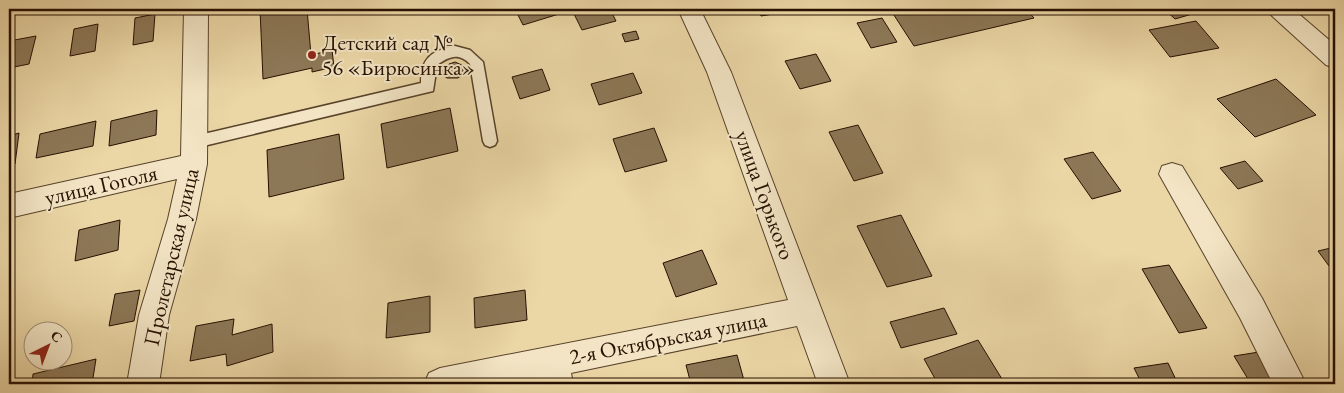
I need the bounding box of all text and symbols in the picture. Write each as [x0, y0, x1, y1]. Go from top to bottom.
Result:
place label: Детский сад № 56 «Бирюсинка» [322, 28, 475, 82]
marker: Детский сад № 56 «Бирюсинка» [306, 49, 318, 61]
street label: улица Горького [728, 126, 802, 264]
street label: улица Гоголя [42, 158, 160, 212]
street label: Пролетарская улица [136, 165, 206, 349]
street label: 2-я Октябрьская улица [567, 305, 769, 371]
north arrow [22, 320, 72, 370]
text: С [47, 326, 66, 346]

